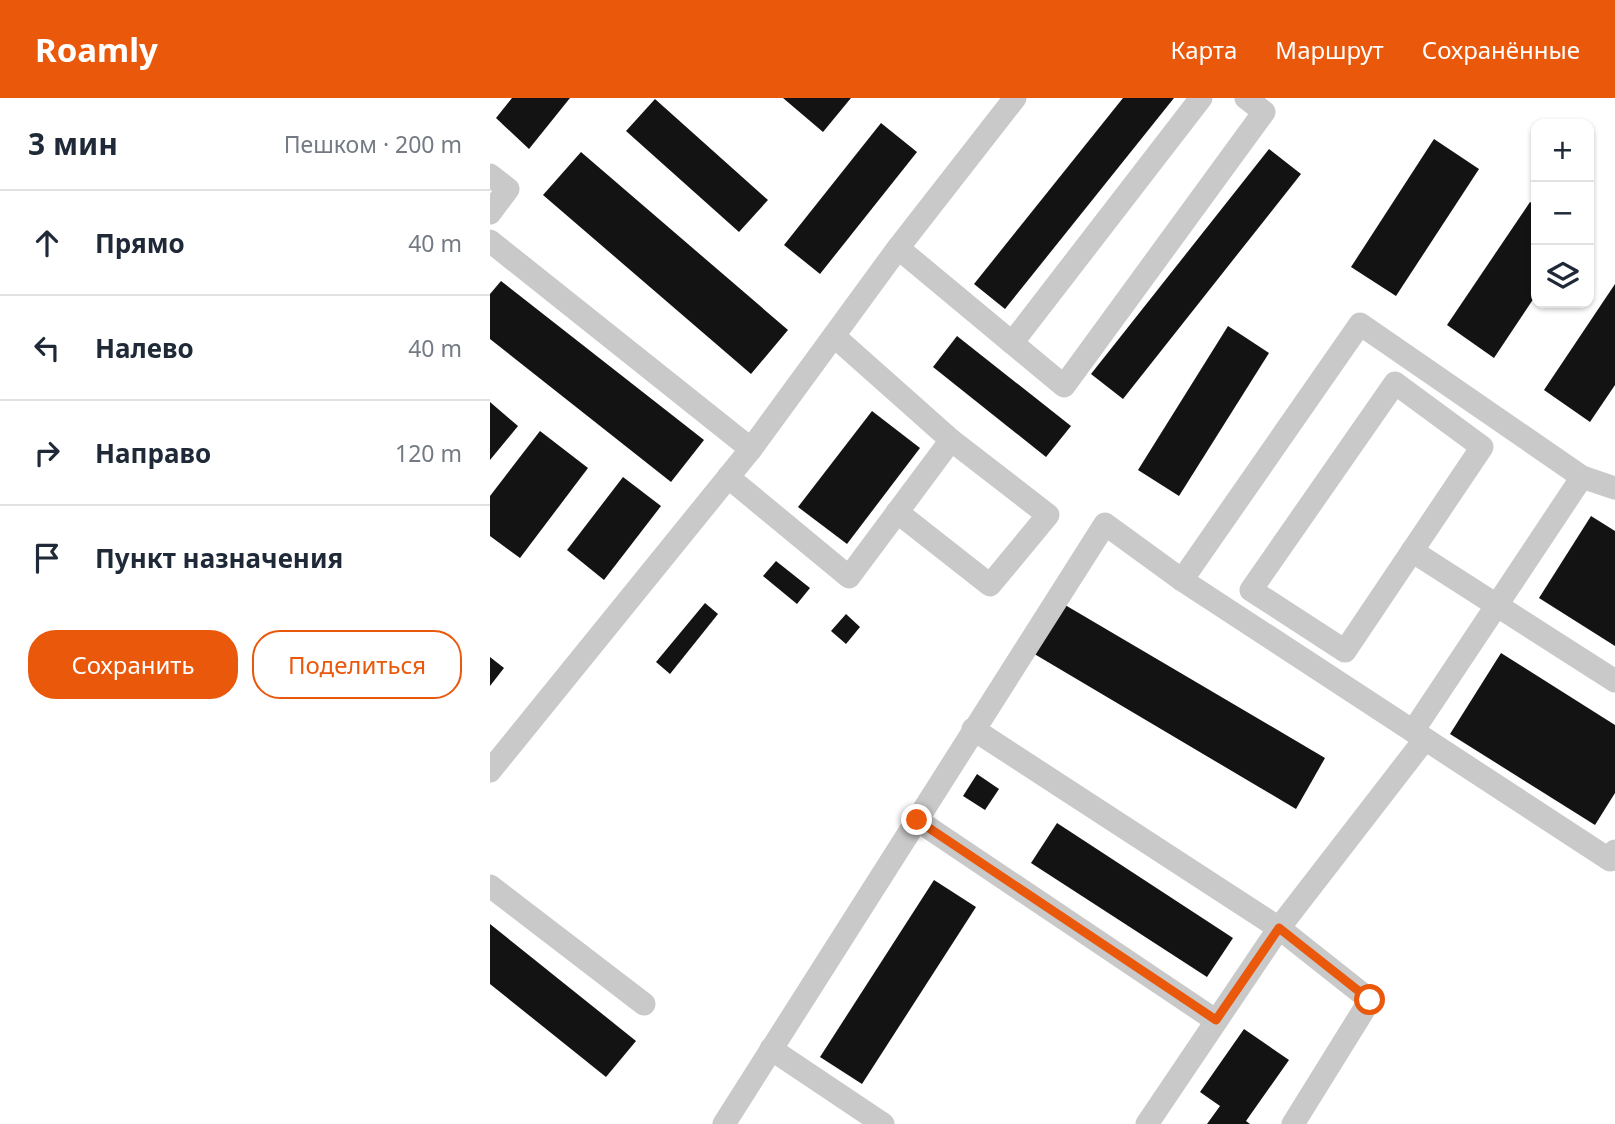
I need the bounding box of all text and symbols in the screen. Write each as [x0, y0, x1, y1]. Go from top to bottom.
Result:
text: Roamly [35, 27, 158, 72]
text: Карта [1170, 33, 1237, 66]
text: Маршрут [1275, 33, 1384, 66]
text: Сохранённые [1422, 33, 1580, 66]
map controls [1531, 119, 1594, 308]
button: + [1531, 119, 1594, 182]
text: 3 мин [28, 123, 118, 164]
text: Пешком · 200 m [284, 128, 462, 160]
button: − [1531, 182, 1594, 245]
icon: ahead [28, 224, 66, 262]
text: Прямо [95, 225, 185, 261]
text: 40 m [408, 227, 462, 259]
button: layers [1531, 245, 1594, 308]
icon: left [28, 329, 66, 367]
text: Налево [95, 330, 194, 366]
text: 40 m [408, 332, 462, 364]
icon: right [28, 434, 66, 472]
text: Направо [95, 435, 211, 471]
text: 120 m [395, 437, 462, 469]
icon: arrive [28, 539, 66, 577]
text: Пункт назначения [95, 540, 343, 576]
button: Сохранить [28, 630, 238, 699]
button: Поделиться [252, 630, 462, 699]
route end [901, 804, 932, 835]
route start [1354, 984, 1385, 1015]

